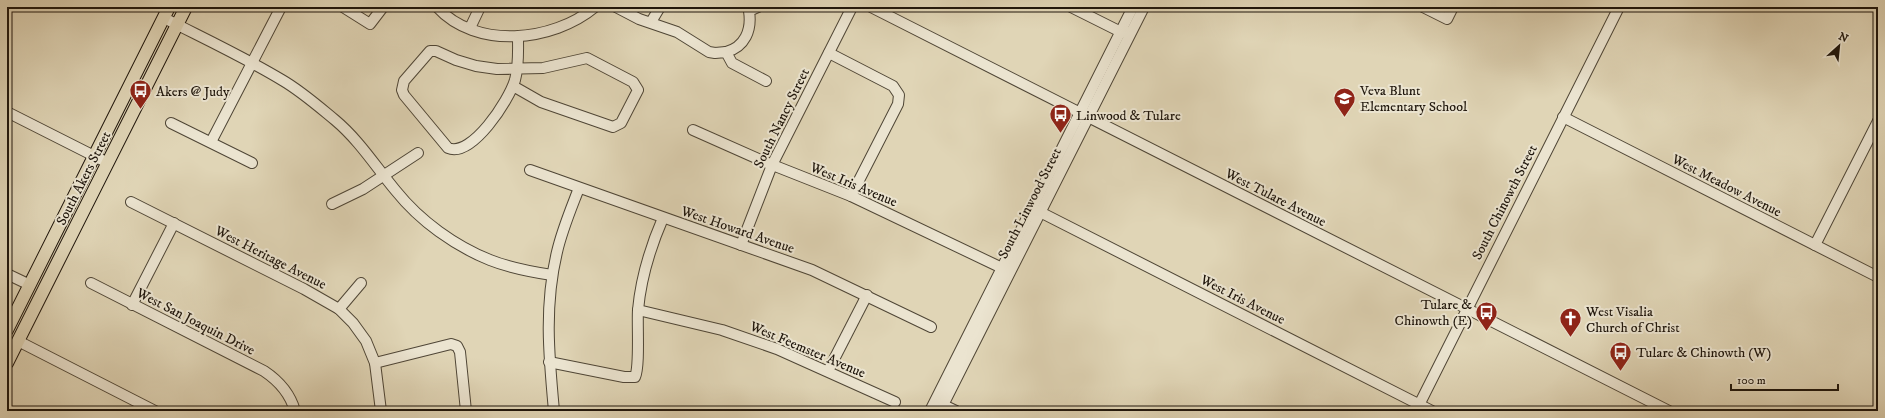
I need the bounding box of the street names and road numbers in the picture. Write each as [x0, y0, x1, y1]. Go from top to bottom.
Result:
street label: South Nancy Street [750, 65, 814, 171]
street label: South Akers Street [52, 128, 116, 229]
street label: South Chinowth Street [1468, 141, 1542, 263]
street label: South Linwood Street [994, 144, 1066, 262]
street label: West Meadow Avenue [1668, 150, 1785, 221]
street label: West Iris Avenue [806, 158, 900, 211]
street label: West Tulare Avenue [1221, 164, 1329, 231]
street label: West Howard Avenue [678, 202, 797, 258]
street label: West Heritage Avenue [211, 222, 329, 294]
street label: West Iris Avenue [1196, 270, 1288, 329]
street label: West San Joaquin Drive [132, 284, 258, 360]
street label: West Feemster Avenue [746, 317, 868, 383]

